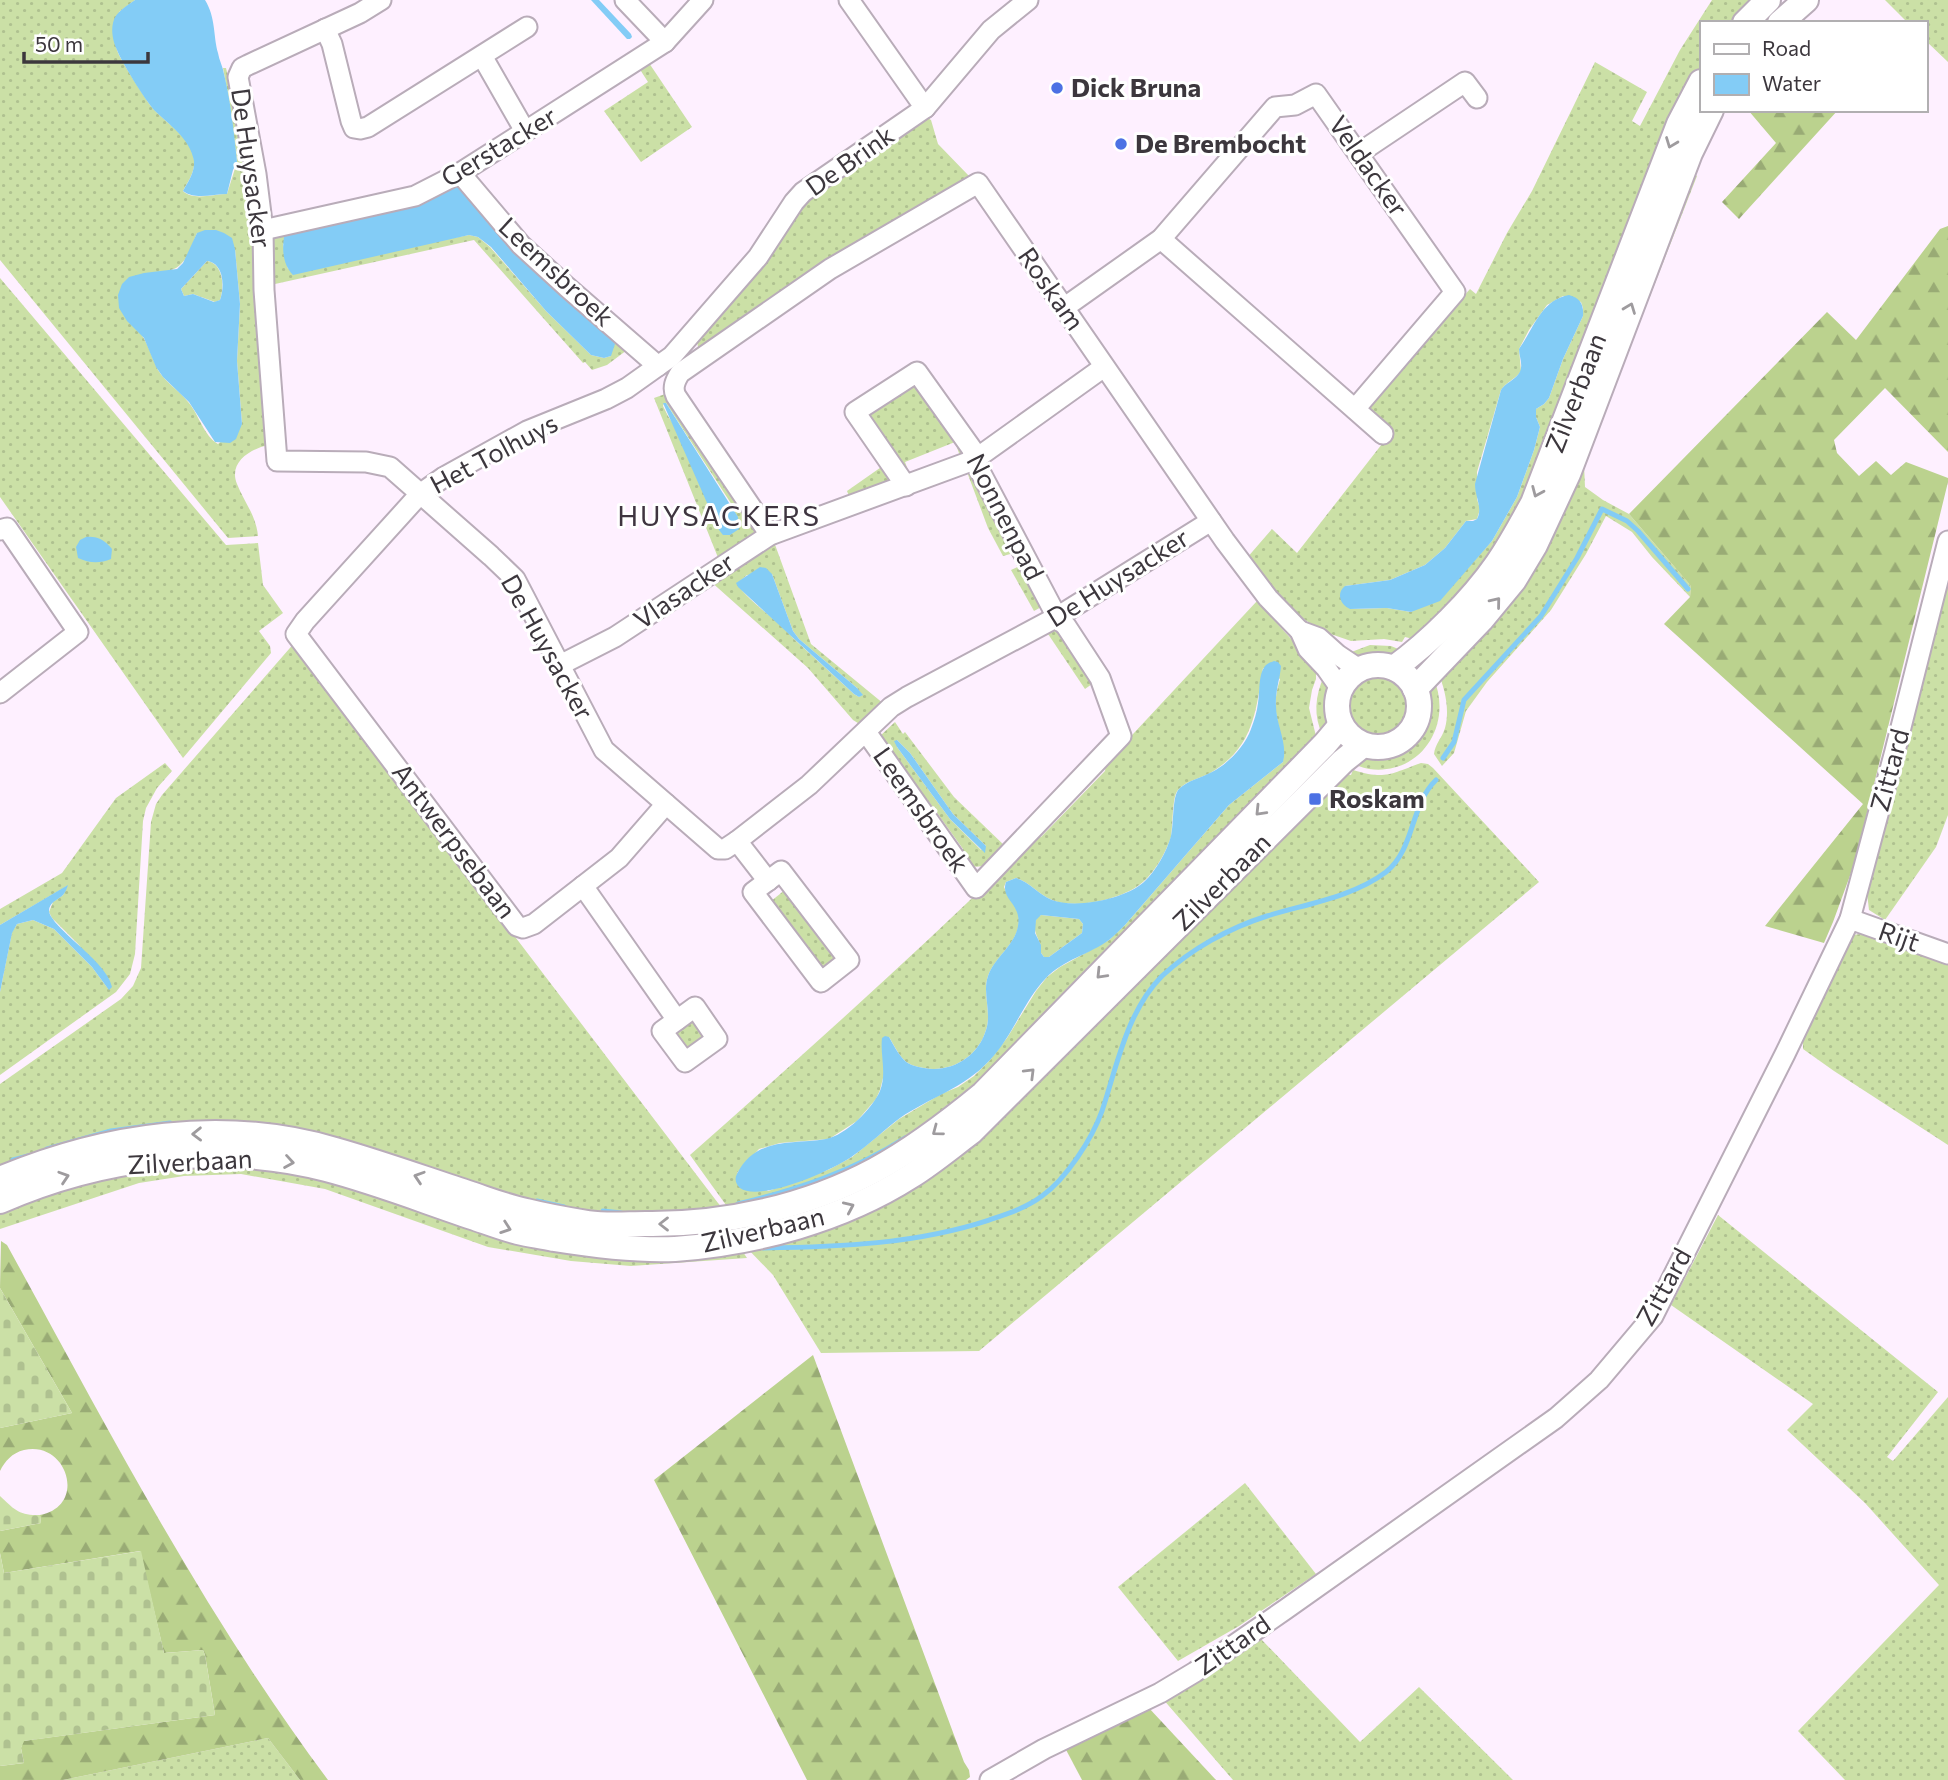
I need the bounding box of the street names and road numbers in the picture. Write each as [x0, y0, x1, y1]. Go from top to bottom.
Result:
street label: De Huysacker [226, 86, 279, 250]
street label: Gerstacker [435, 99, 562, 192]
street label: Veldacker [1323, 109, 1415, 221]
street label: De Brink [799, 118, 899, 201]
street label: Leemsbroek [493, 210, 621, 332]
street label: Roskam [1013, 241, 1092, 336]
street label: Zilverbaan [1538, 328, 1612, 456]
street label: Het Tolhuys [424, 406, 562, 499]
street label: Nonnenpad [961, 448, 1051, 585]
street label: De Huysacker [1041, 521, 1194, 633]
street label: Vlasacker [627, 545, 739, 634]
street label: De Huysacker [496, 568, 601, 724]
street label: Zittard [1863, 725, 1914, 814]
street label: Leemsbroek [868, 741, 977, 878]
street label: Antwerpsebaan [387, 756, 524, 924]
street label: Zilverbaan [1166, 826, 1276, 936]
street label: Rijt [1875, 914, 1924, 957]
street label: Zilverbaan [127, 1142, 253, 1179]
street label: Zilverbaan [698, 1199, 827, 1258]
street label: Zittard [1629, 1242, 1697, 1331]
street label: Zittard [1189, 1607, 1275, 1681]

